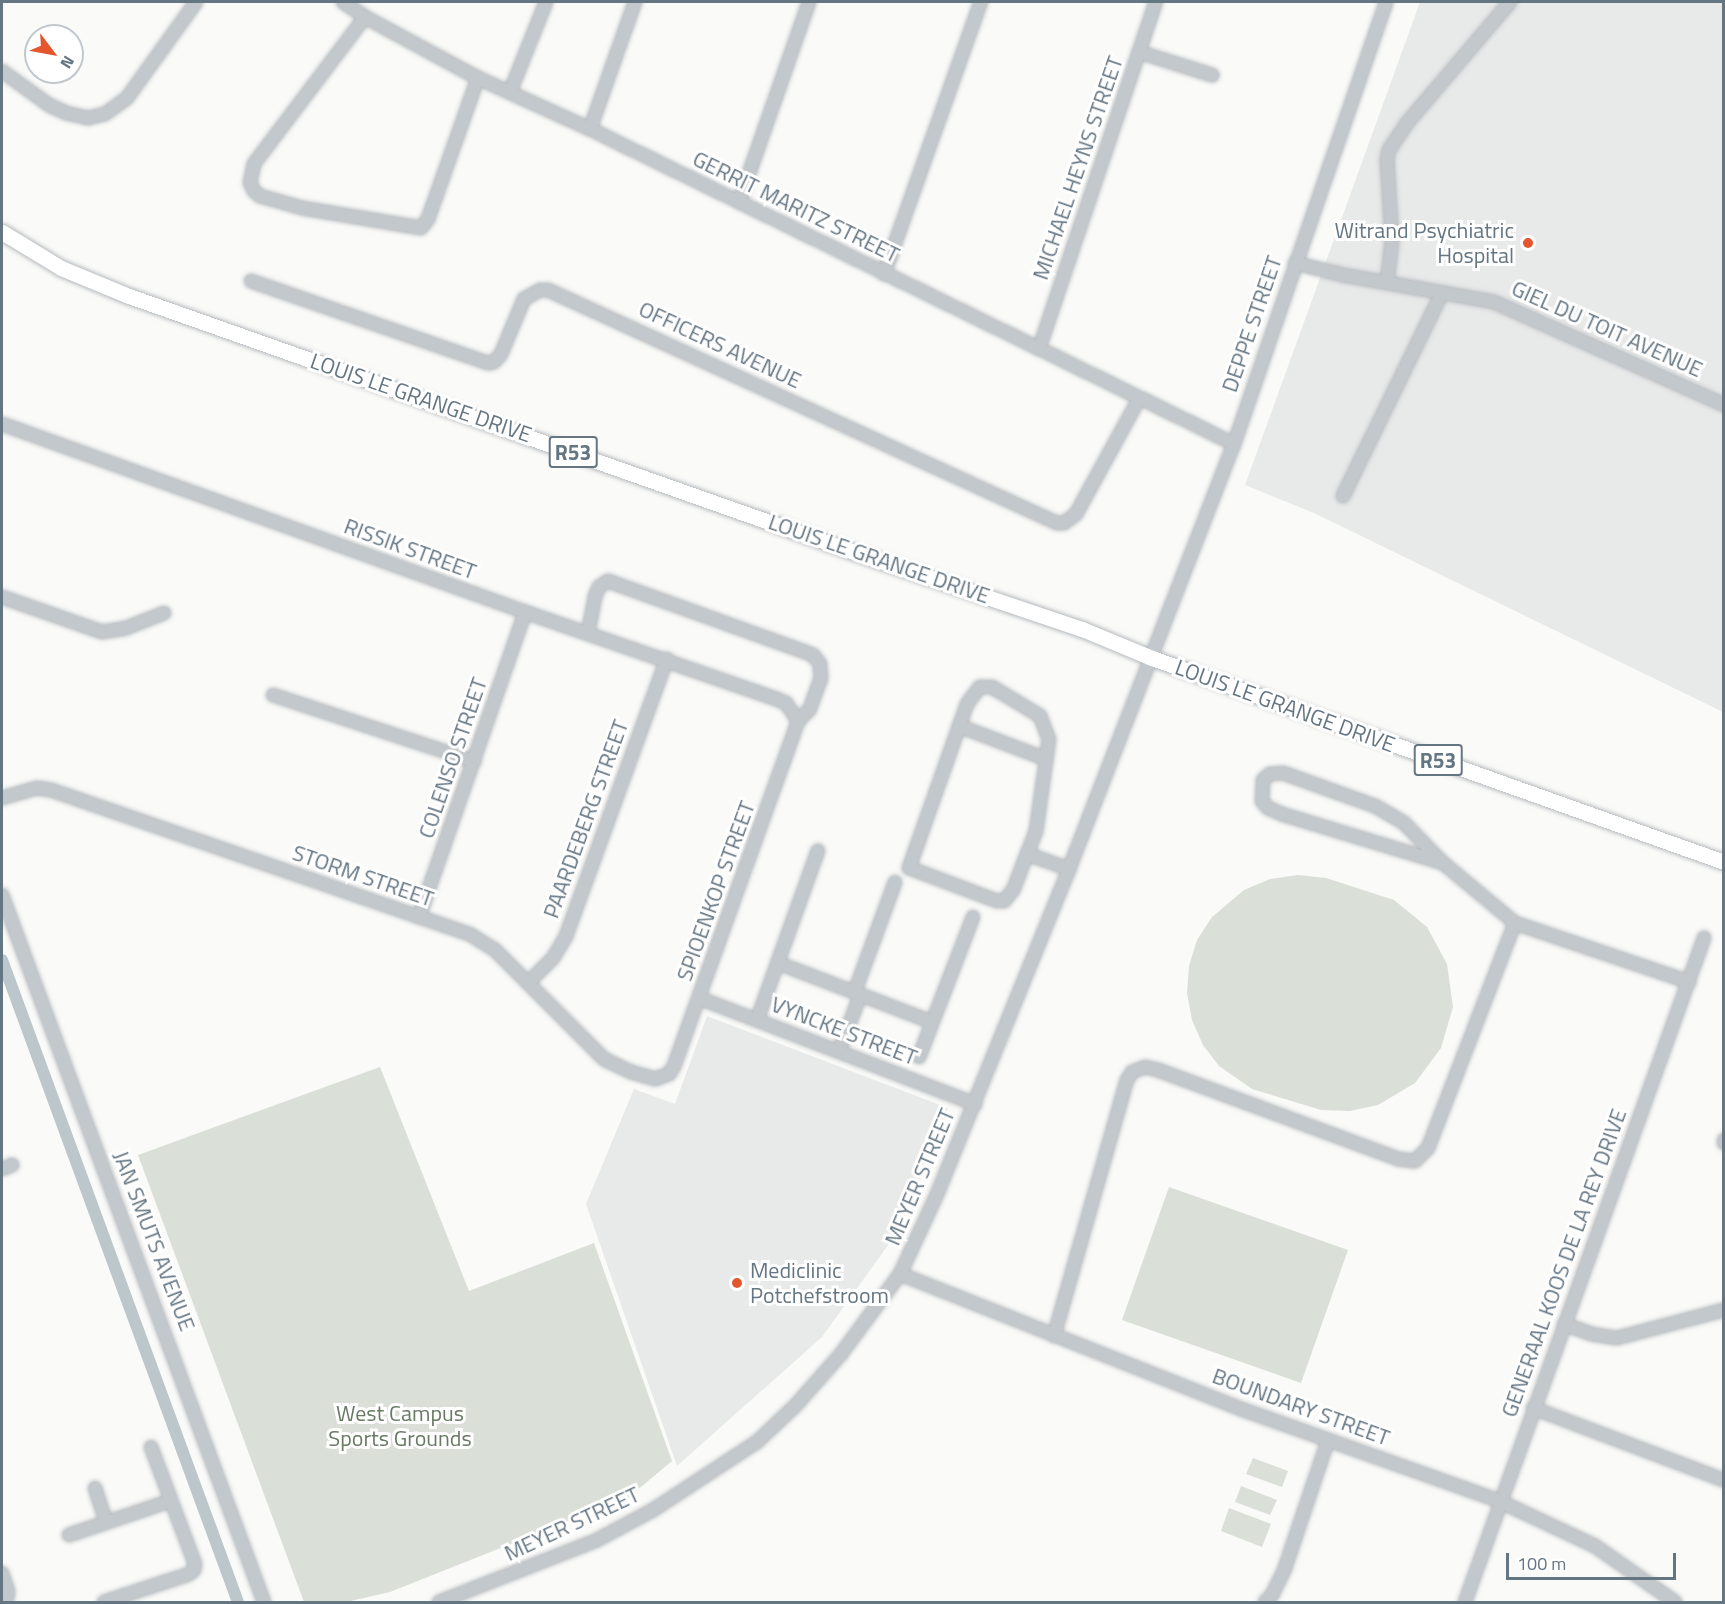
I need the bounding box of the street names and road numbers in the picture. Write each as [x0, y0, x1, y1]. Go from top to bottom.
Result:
street label: MICHAEL HEYNS STREET [1027, 53, 1129, 283]
street label: GERRIT MARITZ STREET [688, 146, 904, 268]
street label: DEPPE STREET [1216, 252, 1288, 396]
street label: GIEL DU TOIT AVENUE [1508, 275, 1706, 383]
street label: OFFICERS AVENUE [635, 296, 805, 394]
street label: LOUIS LE GRANGE DRIVE [307, 348, 535, 448]
road number: R53 [548, 434, 598, 470]
street label: LOUIS LE GRANGE DRIVE [765, 509, 993, 609]
street label: RISSIK STREET [340, 513, 480, 585]
street label: LOUIS LE GRANGE DRIVE [1171, 654, 1399, 758]
street label: COLENSO STREET [413, 674, 493, 842]
street label: PAARDEBERG STREET [538, 716, 634, 922]
road number: R53 [1412, 742, 1464, 778]
street label: SPIOENKOP STREET [671, 797, 761, 985]
street label: STORM STREET [289, 840, 437, 912]
street label: VYNCKE STREET [767, 991, 921, 1071]
street label: MEYER STREET [879, 1105, 961, 1249]
street label: GENERAAL KOOS DE LA REY DRIVE [1496, 1105, 1632, 1421]
street label: JAN SMUTS AVENUE [107, 1147, 201, 1335]
street label: BOUNDARY STREET [1209, 1363, 1393, 1451]
street label: MEYER STREET [500, 1481, 644, 1567]

